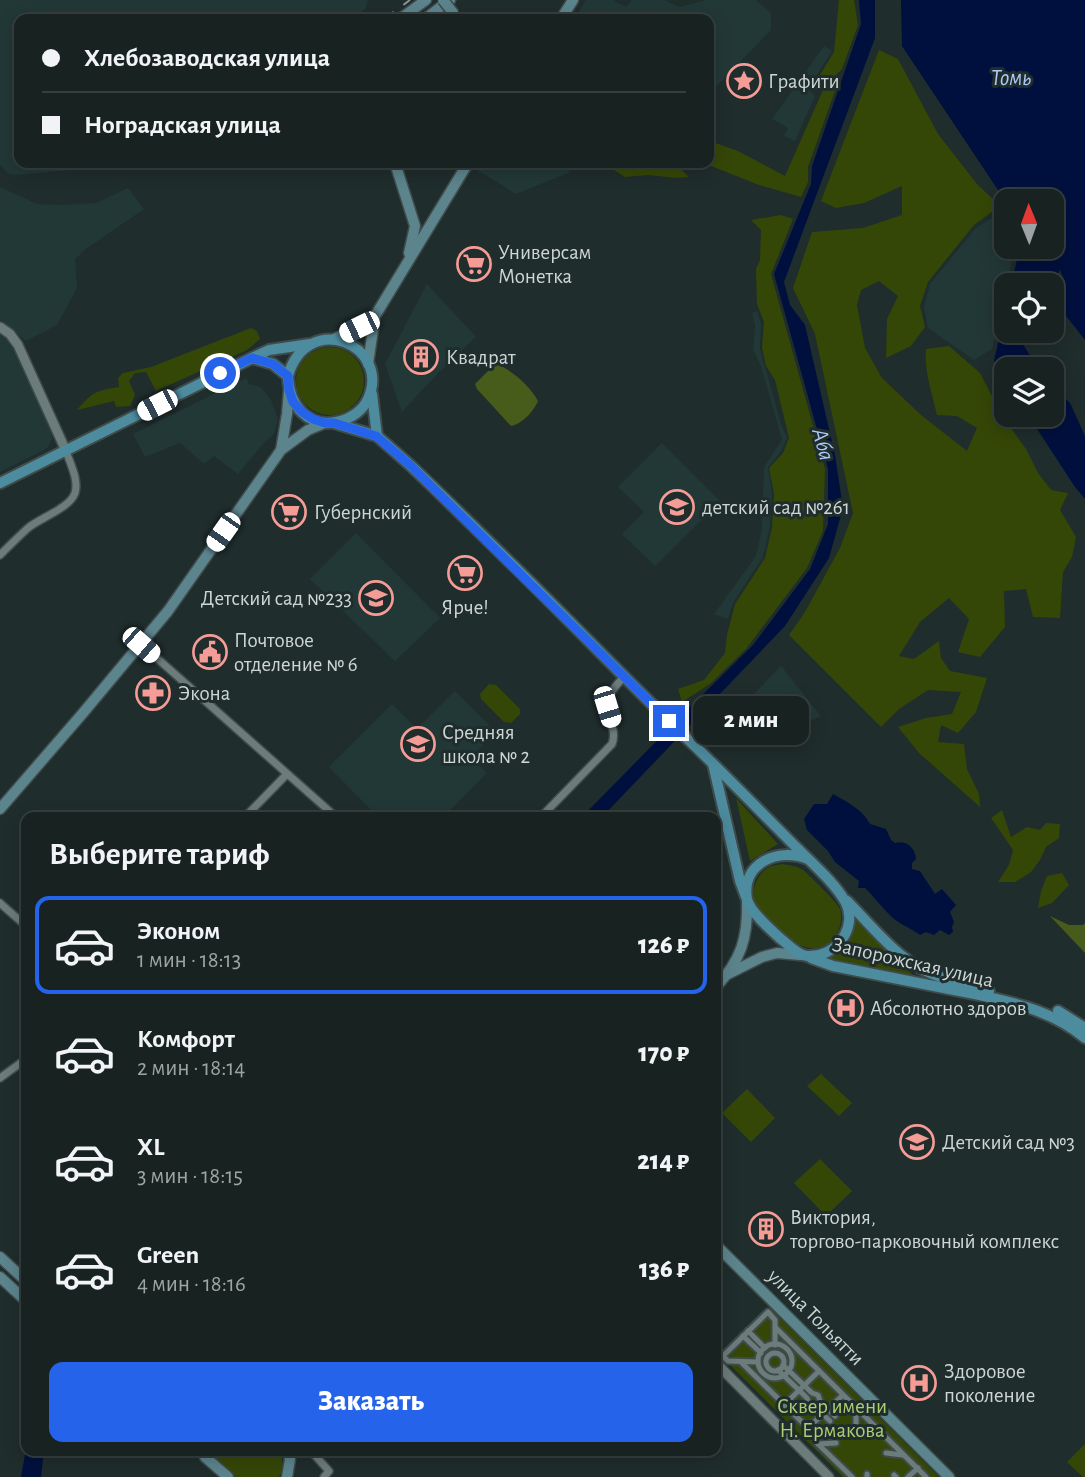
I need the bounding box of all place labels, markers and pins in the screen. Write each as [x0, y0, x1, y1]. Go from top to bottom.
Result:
place icon: Графити [725, 62, 763, 100]
place label: Графити [768, 71, 840, 92]
place label: Универсам Монетка [498, 242, 591, 287]
supermarket icon: Универсам Монетка [455, 245, 493, 283]
building icon: Квадрат [402, 338, 440, 376]
place label: Квадрат [446, 347, 516, 368]
school or university icon: детский сад №261 [658, 488, 696, 526]
supermarket icon: Губернский [270, 493, 308, 531]
place label: детский сад №261 [702, 497, 850, 518]
place label: Губернский [314, 502, 412, 523]
supermarket icon: Ярче! [446, 554, 484, 592]
school or university icon: Детский сад №233 [357, 579, 395, 617]
place label: Детский сад №233 [201, 588, 352, 609]
place label: Ярче! [441, 597, 489, 618]
place label: Почтовое отделение № 6 [234, 630, 358, 675]
public building icon: Почтовое отделение № 6 [191, 633, 229, 671]
pharmacy icon: Экона [134, 674, 172, 712]
place label: Экона [178, 683, 231, 704]
place label: Средняя школа № 2 [442, 722, 530, 767]
school or university icon: Средняя школа № 2 [399, 725, 437, 763]
hospital icon: Абсолютно здоров [827, 989, 865, 1027]
place label: Абсолютно здоров [870, 998, 1026, 1019]
school or university icon: Детский сад №3 [898, 1123, 936, 1161]
place label: Детский сад №3 [942, 1132, 1075, 1153]
place label: Виктория, торгово-парковочный комплекс [789, 1207, 1059, 1252]
building icon: Виктория, торгово-парковочный комплекс [747, 1210, 785, 1248]
place label: Здоровое поколение [944, 1361, 1035, 1406]
hospital icon: Здоровое поколение [900, 1364, 938, 1402]

